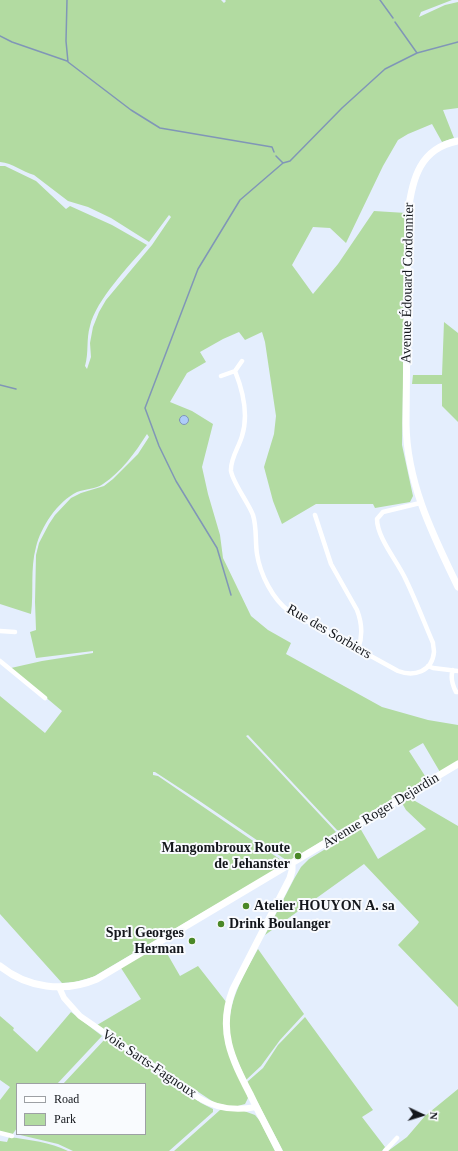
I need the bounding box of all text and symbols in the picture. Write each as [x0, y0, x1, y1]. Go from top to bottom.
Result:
street label: Avenue Édouard Cordonnier [398, 203, 418, 363]
street label: Rue des Sorbiers [284, 601, 374, 663]
street label: Avenue Roger Dejardin [320, 770, 442, 852]
place label: Mangombroux Route de Jehanster [162, 840, 290, 872]
marker: Mangombroux Route de Jehanster [293, 851, 303, 861]
place label: Atelier HOUYON A. sa [254, 898, 395, 914]
marker: Atelier HOUYON A. sa [241, 901, 251, 911]
place label: Drink Boulanger [229, 916, 331, 932]
marker: Drink Boulanger [216, 919, 226, 929]
place label: Sprl Georges Herman [106, 925, 184, 958]
marker: Sprl Georges Herman [187, 936, 197, 946]
street label: Voie Sarts-Fagnoux [98, 1026, 200, 1102]
legend [16, 1083, 146, 1135]
text: Road [54, 1092, 79, 1106]
north arrow [402, 1095, 442, 1135]
text: N [428, 1111, 440, 1120]
text: Park [54, 1112, 76, 1126]

